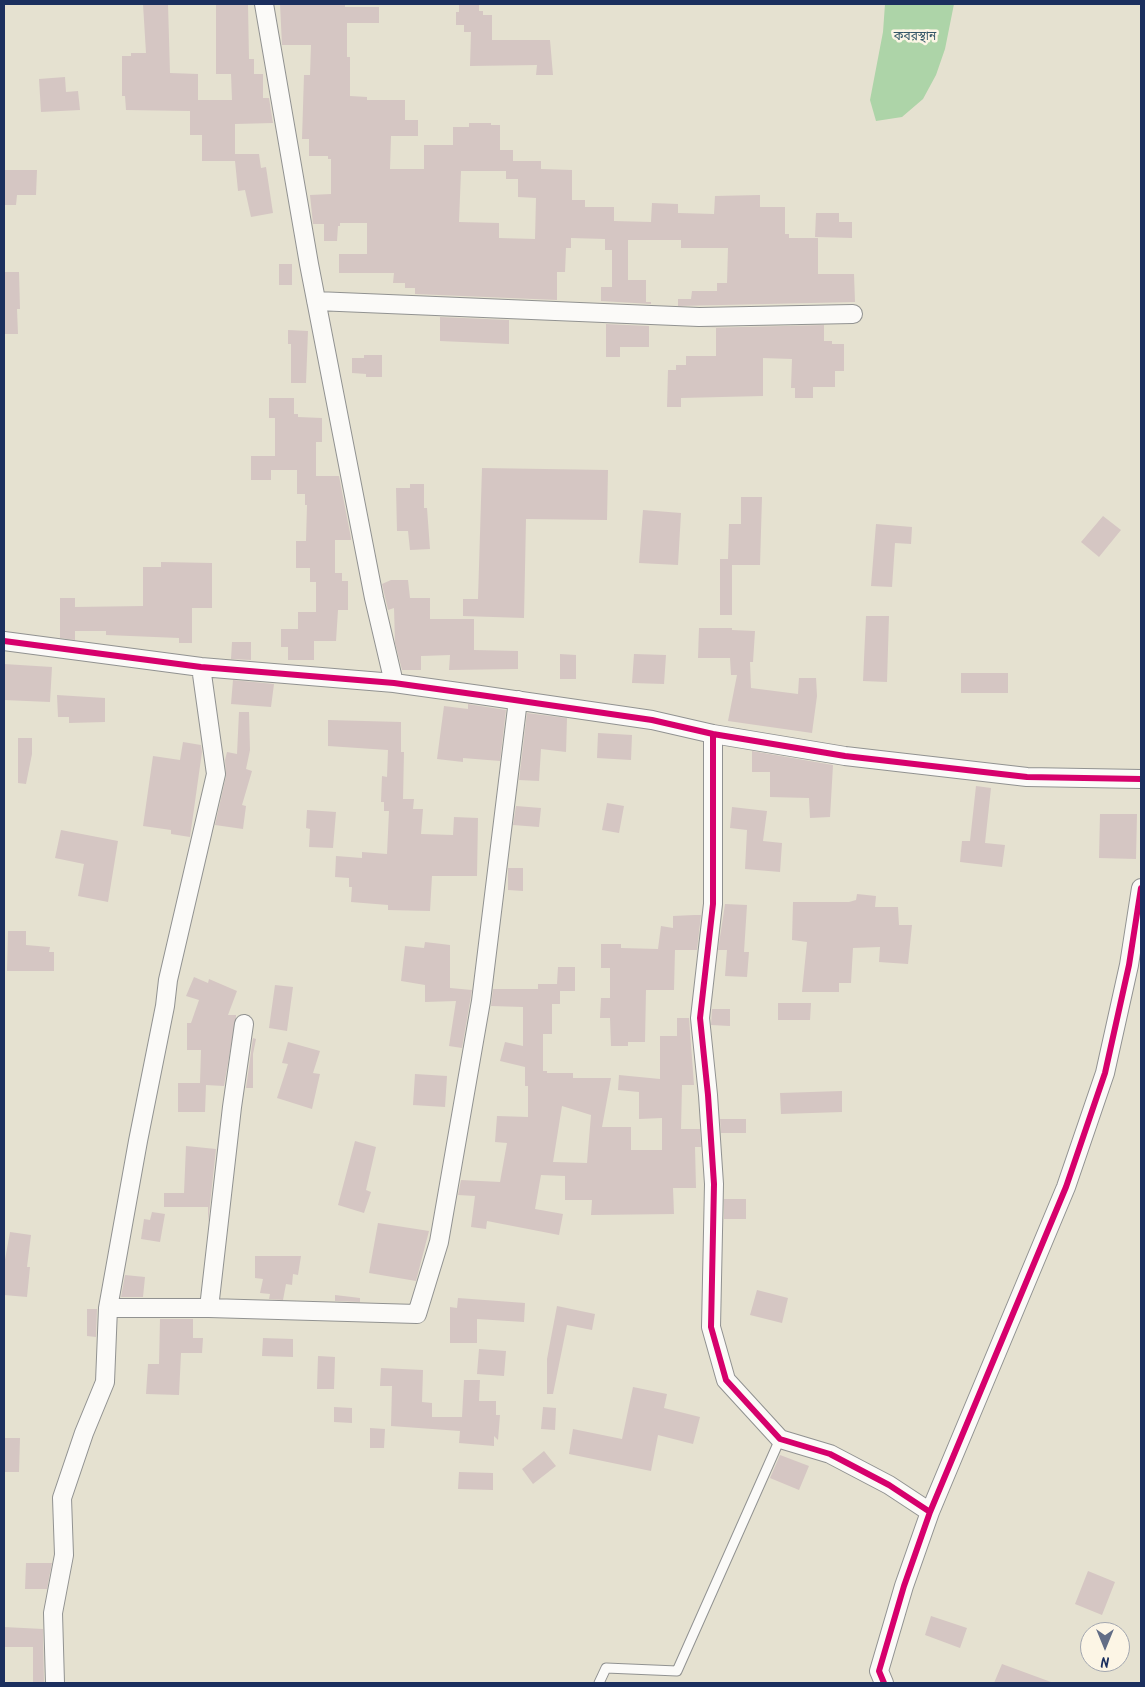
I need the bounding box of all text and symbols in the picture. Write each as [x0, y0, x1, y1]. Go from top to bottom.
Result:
park label: কবরস্থান [894, 31, 936, 45]
north arrow [1080, 1622, 1130, 1672]
text: N [1101, 1650, 1109, 1672]

